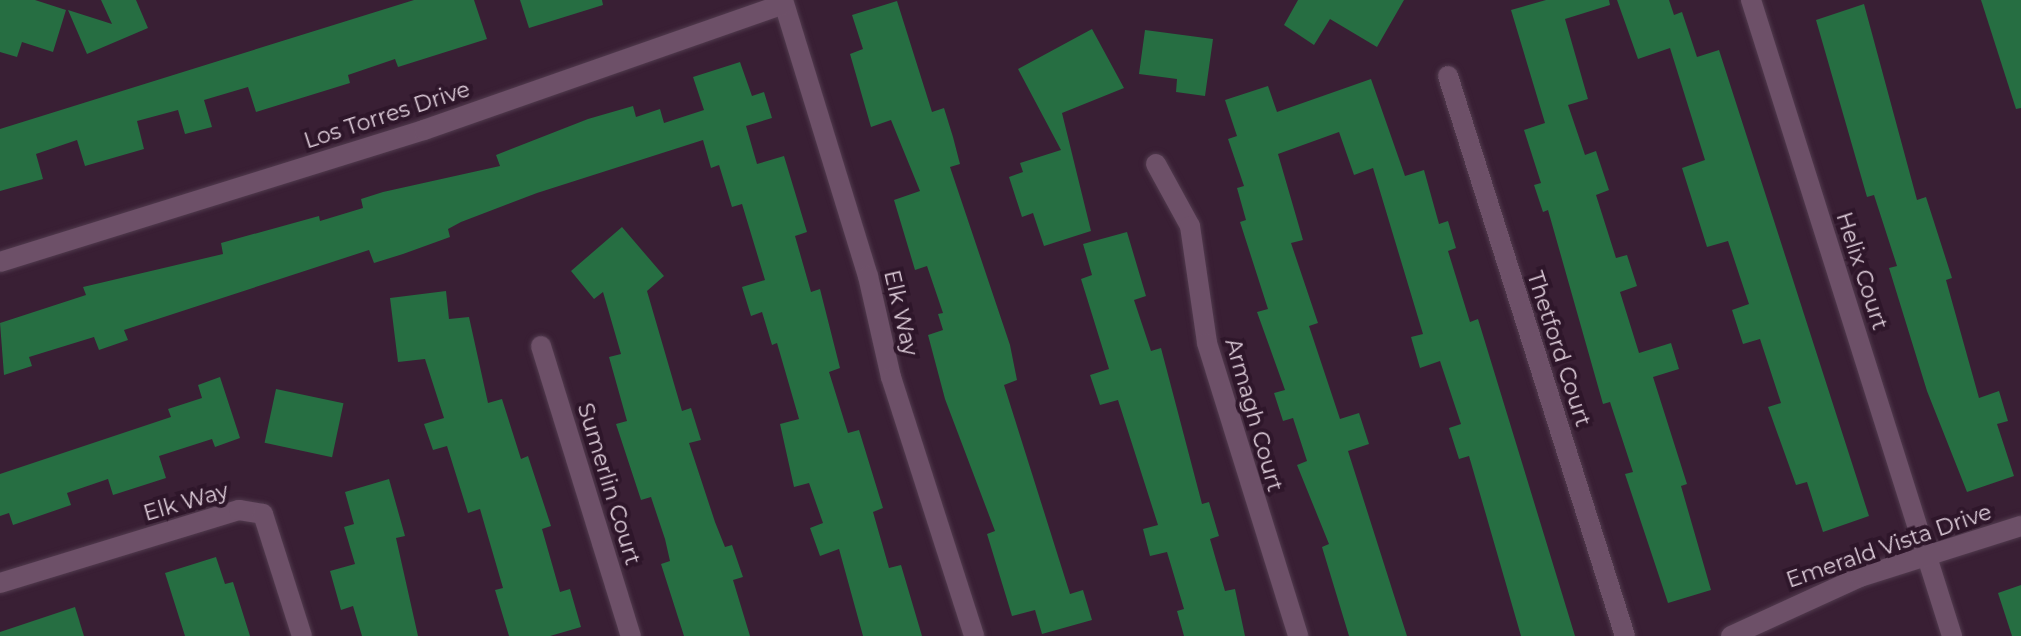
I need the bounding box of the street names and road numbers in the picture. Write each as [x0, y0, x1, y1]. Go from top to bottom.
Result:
street label: Los Torres Drive [301, 76, 473, 154]
street label: Helix Court [1831, 209, 1893, 333]
street label: Elk Way [878, 268, 924, 358]
street label: Thetford Court [1521, 268, 1597, 430]
street label: Armagh Court [1220, 335, 1288, 495]
street label: Sumerlin Court [572, 400, 646, 568]
street label: Elk Way [140, 477, 232, 527]
street label: Emerald Vista Drive [1783, 498, 1995, 594]

